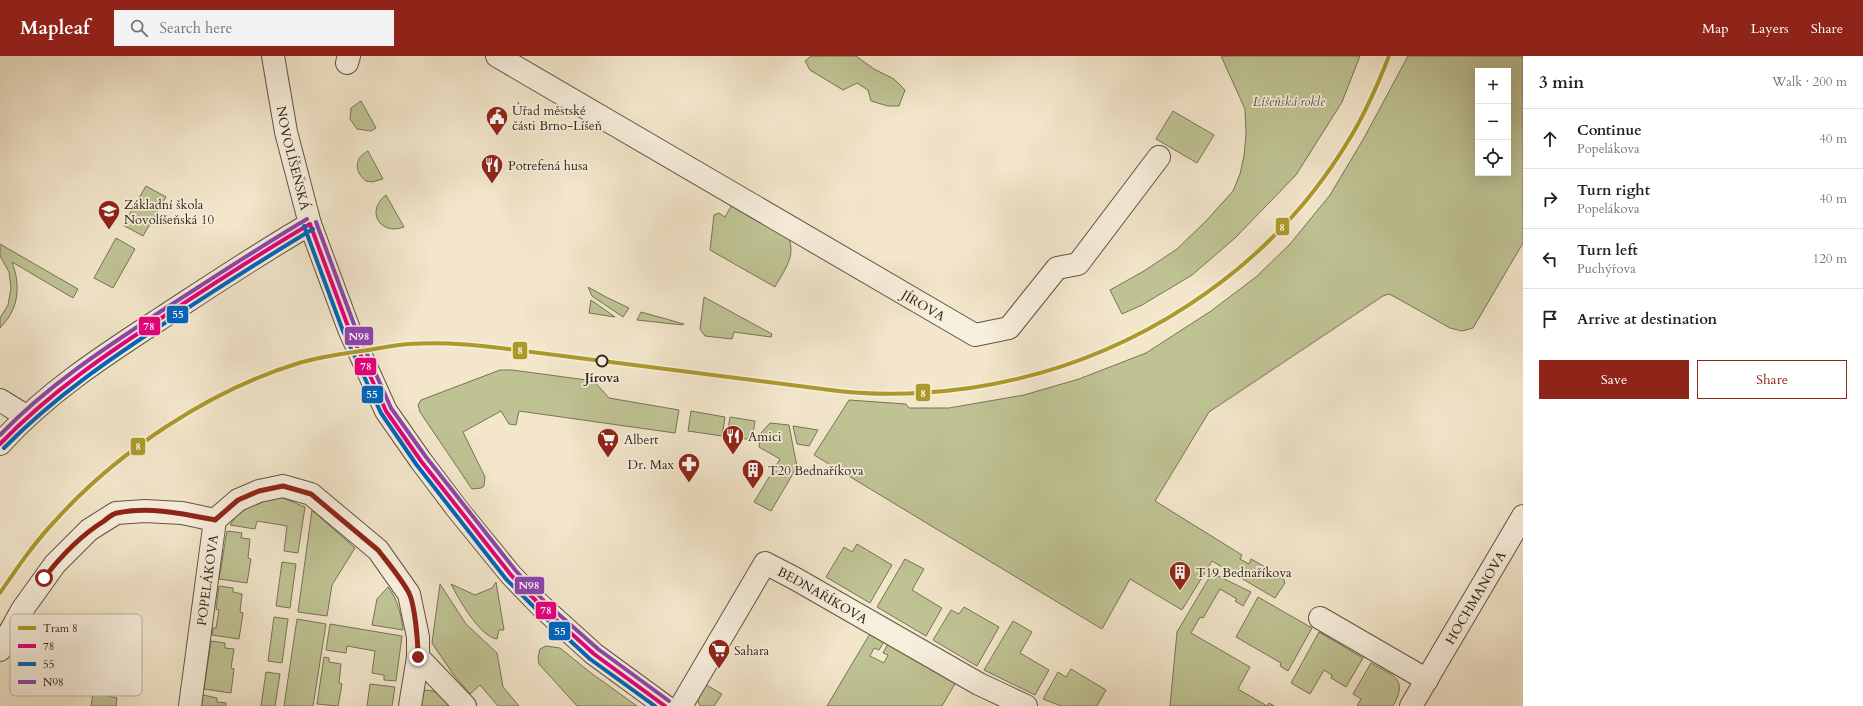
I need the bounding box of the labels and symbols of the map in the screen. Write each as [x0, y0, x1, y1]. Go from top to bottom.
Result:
park label: Líšeňská rokle [1253, 93, 1326, 111]
place label: Úřad městské části Brno-Líšeň [512, 102, 603, 135]
public building icon: Úřad městské části Brno-Líšeň [484, 104, 510, 137]
street label: NOVOLÍŠEŇSKÁ [272, 105, 314, 213]
restaurant icon: Potrefená husa [479, 152, 505, 185]
place label: Potrefená husa [508, 157, 588, 175]
place label: Základní škola Novolíšeňská 10 [124, 196, 214, 229]
school or university icon: Základní škola Novolíšeňská 10 [96, 198, 122, 231]
line badge: 8 [1275, 217, 1290, 236]
text: 8 [1279, 220, 1285, 235]
street label: JÍROVA [896, 285, 949, 326]
line badge: 55 [166, 305, 189, 324]
text: 55 [172, 307, 184, 322]
line badge: 78 [138, 316, 161, 336]
text: 78 [143, 319, 155, 334]
line badge: N98 [344, 326, 374, 346]
text: N98 [349, 329, 369, 344]
line badge: 8 [512, 341, 528, 360]
text: 8 [517, 343, 523, 358]
marker: Jírova [595, 354, 609, 368]
line badge: 78 [354, 357, 377, 376]
text: 78 [360, 359, 372, 374]
place label: Jírova [583, 369, 620, 387]
line badge: 8 [915, 383, 931, 402]
line badge: 55 [361, 385, 384, 404]
text: 8 [920, 386, 926, 401]
text: 55 [366, 387, 378, 402]
restaurant icon: Amici [720, 423, 746, 456]
supermarket icon: Albert [595, 426, 621, 459]
place label: Amici [748, 428, 782, 446]
place label: Albert [624, 431, 658, 449]
line badge: 8 [130, 437, 146, 456]
text: 8 [135, 439, 141, 454]
pharmacy icon: Dr. Max [676, 451, 702, 484]
place label: Dr. Max [628, 456, 675, 474]
building icon: T20 Bednaříkova [740, 457, 766, 490]
place label: T20 Bednaříkova [768, 462, 864, 480]
street label: POPELÁKOVA [193, 533, 223, 627]
street label: HOCHMANOVA [1441, 547, 1511, 648]
building icon: T19 Bednaříkova [1167, 559, 1193, 592]
street label: BEDNAŘÍKOVA [774, 563, 872, 629]
place label: T19 Bednaříkova [1196, 564, 1292, 582]
route start [35, 569, 53, 587]
line badge: N98 [514, 576, 545, 595]
text: N98 [519, 578, 539, 593]
line badge: 78 [535, 601, 557, 620]
text: 78 [540, 603, 552, 618]
legend [10, 614, 142, 696]
text: Tram 8 [43, 621, 78, 636]
line badge: 55 [548, 621, 571, 641]
text: 55 [554, 624, 566, 639]
supermarket icon: Sahara [706, 637, 732, 670]
text: 78 [43, 639, 54, 654]
place label: Sahara [734, 642, 770, 660]
route end [409, 648, 427, 666]
text: 55 [43, 657, 54, 672]
text: N98 [43, 675, 64, 690]

